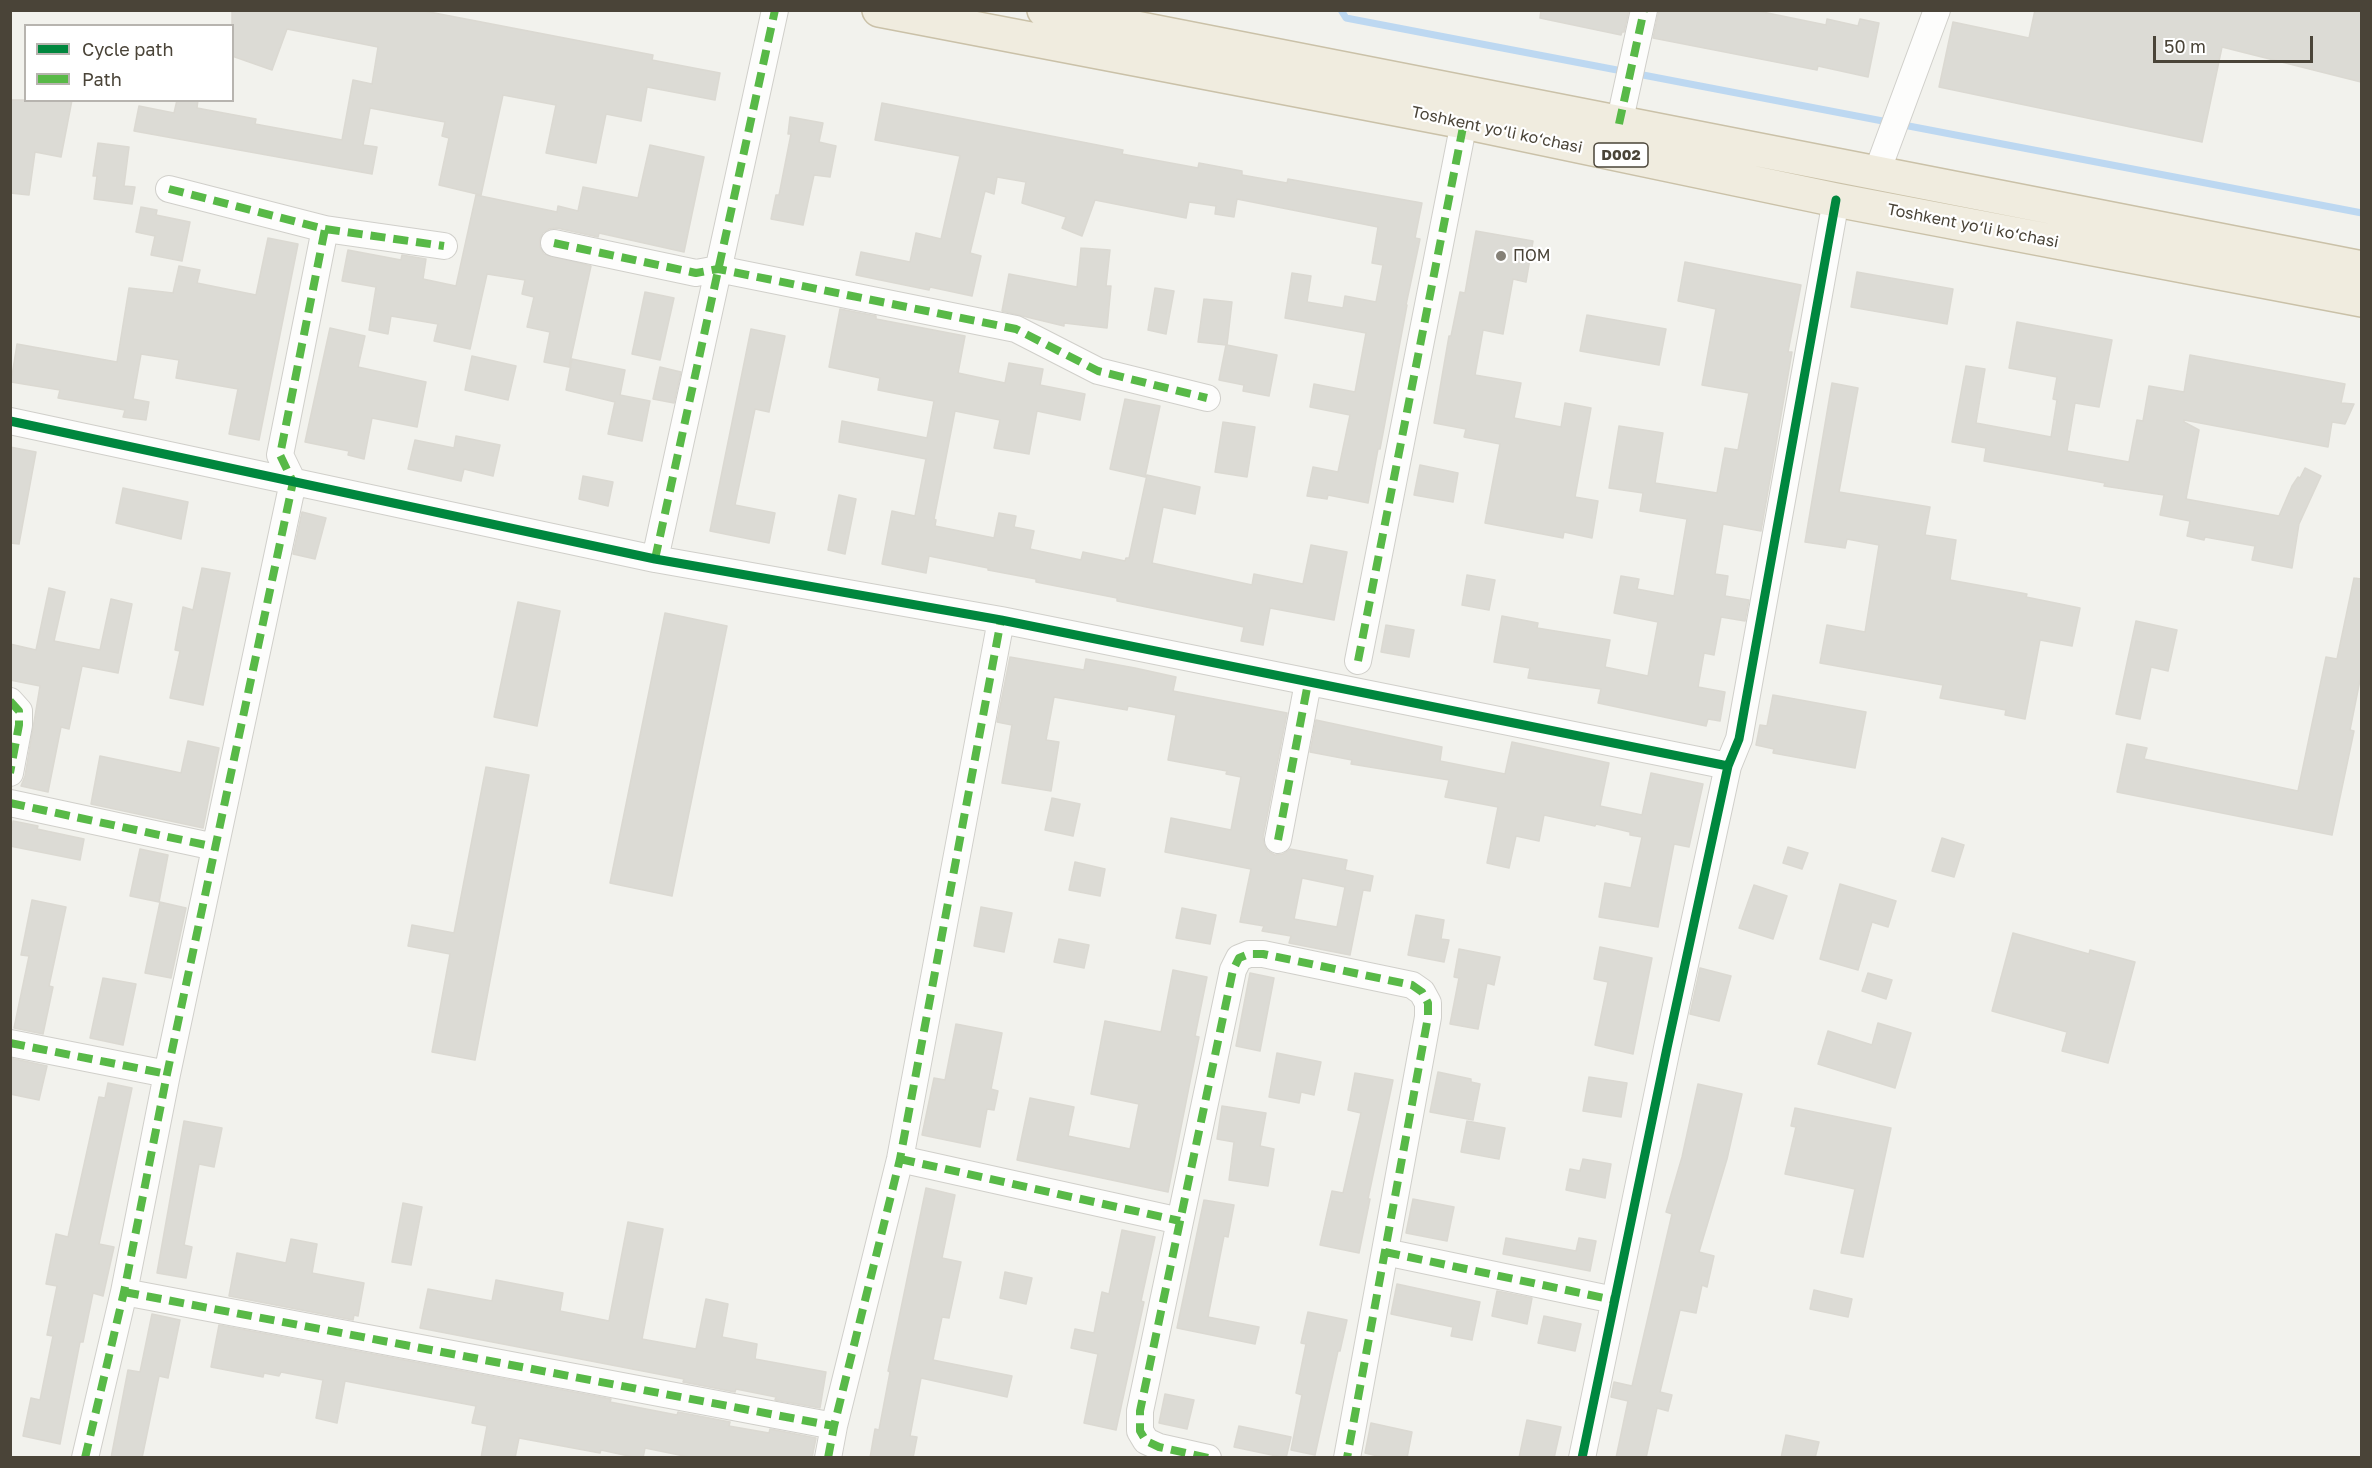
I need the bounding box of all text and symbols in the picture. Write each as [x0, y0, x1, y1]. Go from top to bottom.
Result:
legend [24, 24, 234, 102]
scale bar [2156, 24, 2316, 62]
text: 50 m [2164, 35, 2206, 57]
text: Cycle path [82, 38, 174, 60]
text: Path [82, 68, 122, 90]
street label: Toshkent yo‘li ko‘chasi [1410, 103, 1584, 157]
road number: D002 [1594, 143, 1648, 167]
street label: Toshkent yo‘li ko‘chasi [1886, 200, 2060, 252]
place label: ПОМ [1513, 246, 1551, 266]
marker: ПОМ [1494, 249, 1508, 263]

